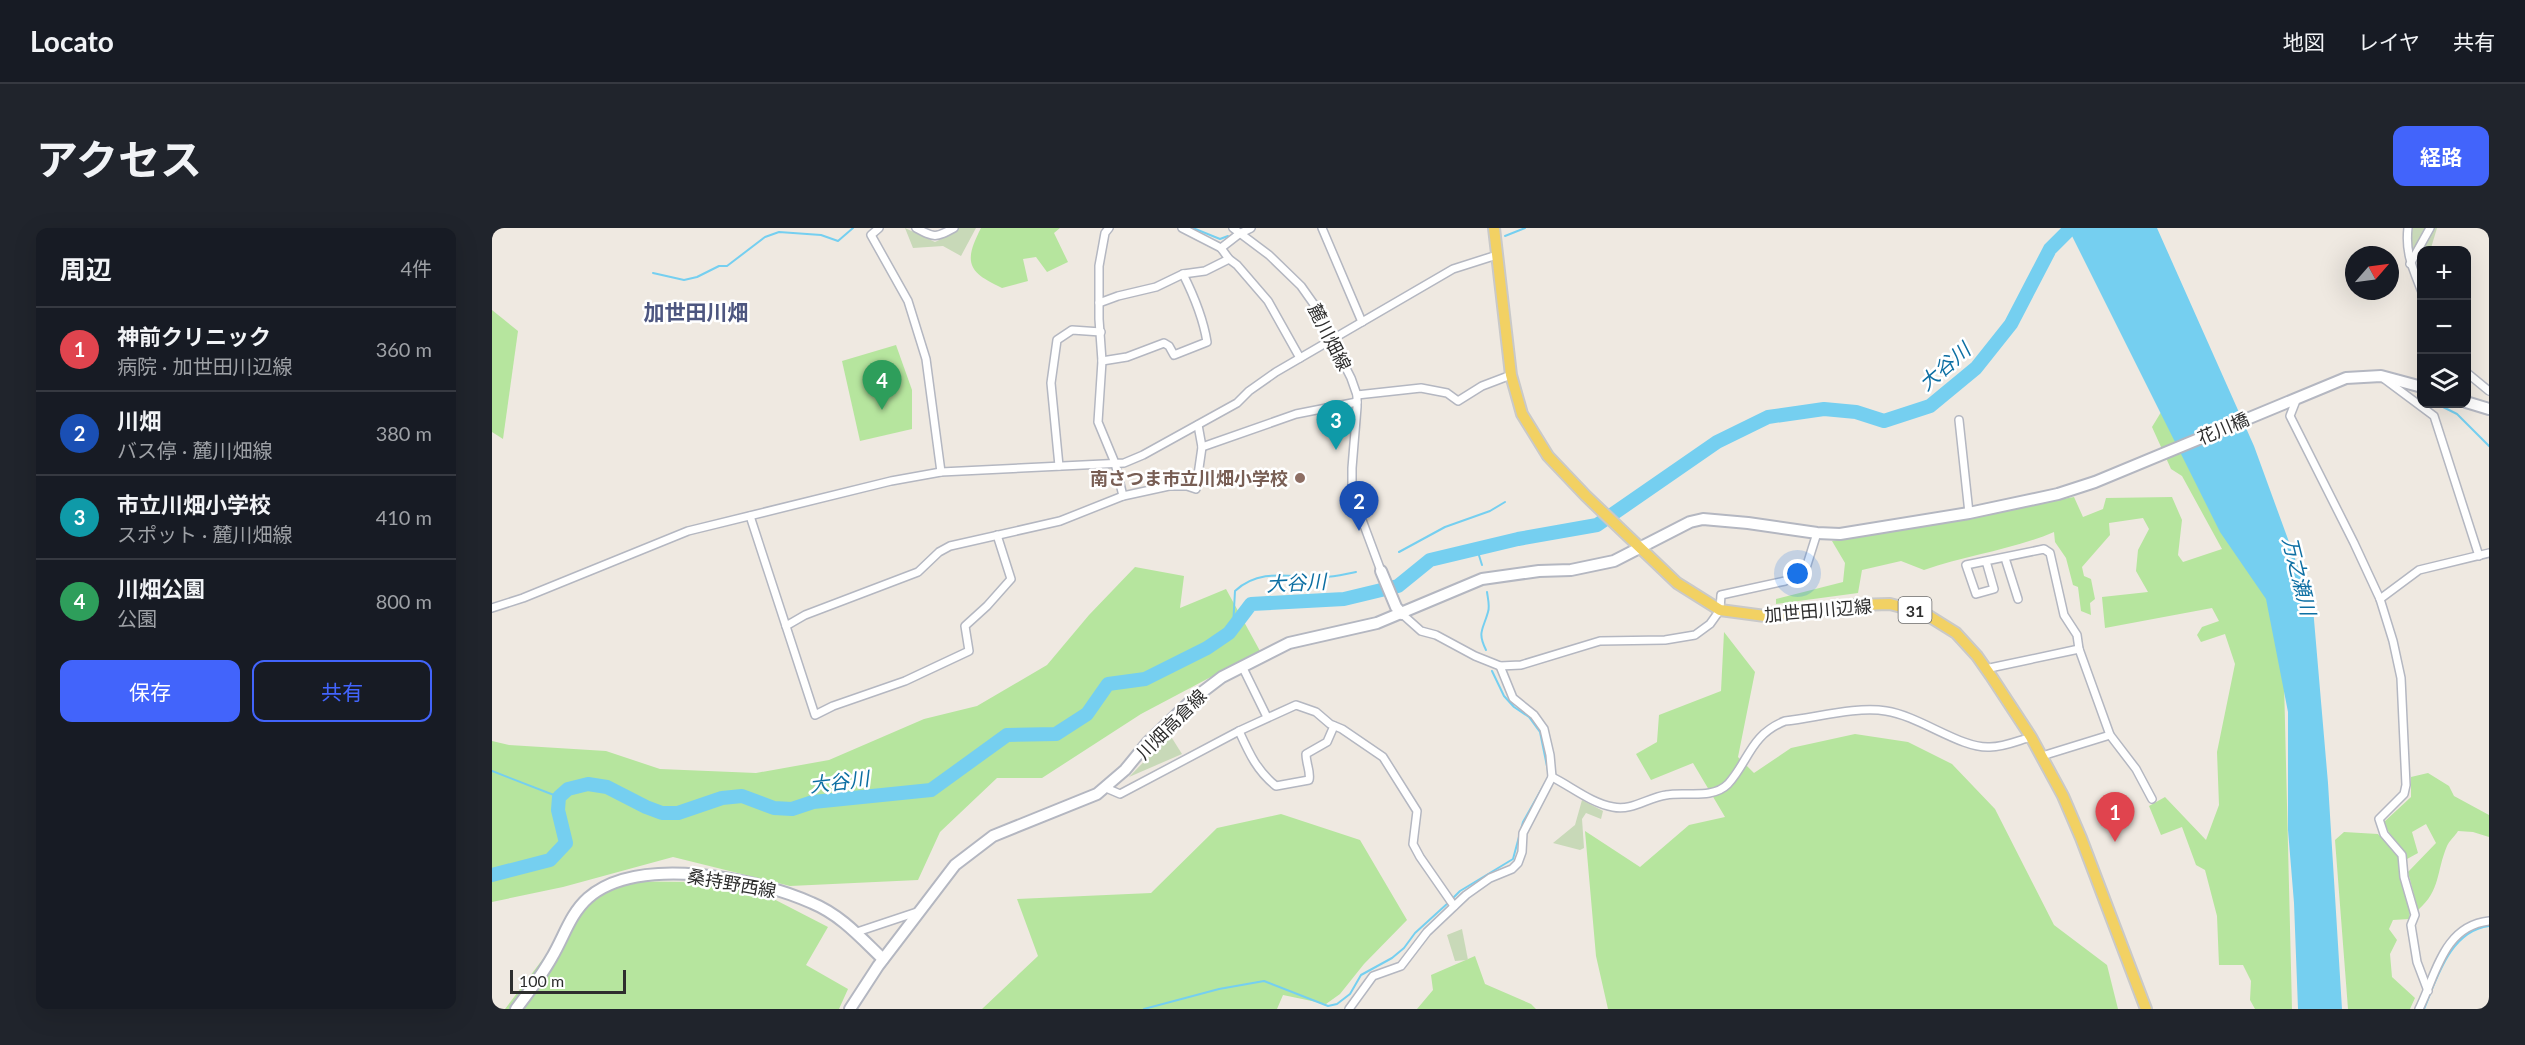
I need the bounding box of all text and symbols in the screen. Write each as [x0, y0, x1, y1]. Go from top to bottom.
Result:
text: Locato [30, 24, 114, 58]
text: 地図 [2283, 29, 2325, 54]
text: レイヤ [2358, 29, 2420, 54]
text: 共有 [2453, 29, 2495, 54]
button: 経路 [2393, 126, 2489, 186]
text: アクセス [36, 134, 202, 184]
north arrow [2345, 246, 2399, 300]
map controls [2417, 246, 2471, 408]
button: + [2417, 246, 2471, 300]
text: 周辺 [60, 253, 112, 285]
text: 4件 [400, 256, 432, 280]
district label: 加世田川畑 [644, 299, 749, 324]
street label: 麓川畑線 [1304, 300, 1356, 374]
button: − [2417, 300, 2471, 354]
text: 神前クリニック [117, 323, 271, 350]
water label: 大谷川 [1913, 336, 1976, 395]
text: 1 [74, 337, 85, 361]
text: 360 m [376, 337, 432, 361]
text: 病院 · 加世田川辺線 [117, 354, 292, 378]
button: layers [2417, 354, 2471, 408]
pin: 4 [862, 360, 902, 410]
pin: 3 [1316, 400, 1356, 450]
text: 川畑 [117, 407, 161, 434]
street label: 花川橋 [2194, 407, 2252, 449]
text: 2 [74, 421, 85, 445]
text: 380 m [376, 421, 432, 445]
text: バス停 · 麓川畑線 [117, 438, 272, 462]
place label: 南さつま市立川畑小学校 [1090, 467, 1288, 489]
marker: 南さつま市立川畑小学校 [1293, 471, 1307, 485]
pin: 2 [1340, 482, 1378, 531]
text: 市立川畑小学校 [117, 491, 271, 518]
text: 3 [74, 505, 85, 529]
text: 410 m [376, 505, 432, 529]
text: スポット · 麓川畑線 [117, 522, 292, 546]
water label: 万之瀬川 [2279, 534, 2322, 620]
your location [1783, 559, 1812, 588]
water label: 大谷川 [1265, 568, 1329, 596]
text: 川畑公園 [117, 575, 205, 602]
text: 4 [74, 589, 85, 613]
text: 800 m [376, 589, 432, 613]
street label: 加世田川辺線 [1763, 594, 1873, 626]
road number: 31 [1898, 597, 1932, 623]
text: 公園 [117, 606, 157, 630]
button: 保存 [60, 660, 240, 722]
button: 共有 [252, 660, 432, 722]
street label: 川畑高倉線 [1131, 684, 1211, 764]
water label: 大谷川 [808, 765, 872, 797]
pin: 1 [2096, 792, 2134, 842]
street label: 桑持野西線 [686, 864, 778, 902]
scale bar [510, 967, 626, 994]
text: 100 m [519, 971, 564, 990]

